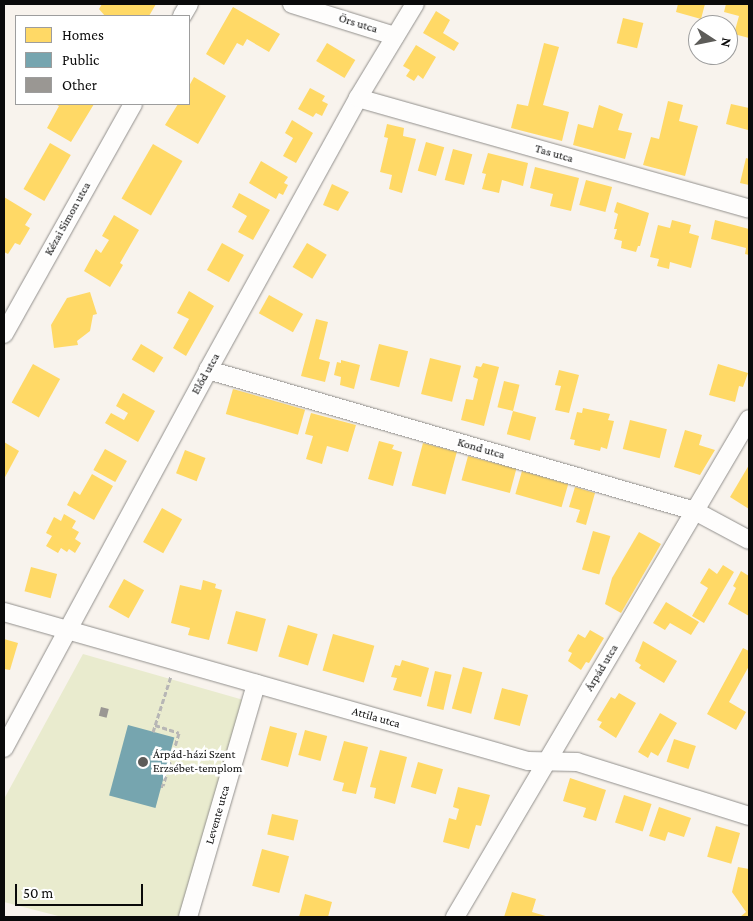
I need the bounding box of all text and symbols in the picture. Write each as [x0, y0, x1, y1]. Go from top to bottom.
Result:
street label: Örs utca [337, 11, 379, 37]
legend [15, 15, 190, 105]
north arrow [688, 15, 738, 65]
text: Homes [62, 27, 104, 43]
text: N [718, 36, 736, 49]
text: Public [62, 52, 99, 68]
text: Other [62, 77, 97, 93]
street label: Tas utca [533, 142, 575, 166]
street label: Kézai Simon utca [42, 180, 94, 258]
street label: Előd utca [189, 351, 223, 397]
street label: Kond utca [456, 435, 506, 463]
street label: Árpád utca [582, 642, 622, 694]
street label: Attila utca [350, 704, 402, 732]
place label: Árpád-házi Szent Erzsébet-templom [153, 748, 242, 776]
marker: Árpád-házi Szent Erzsébet-templom [137, 756, 149, 768]
street label: Levente utca [203, 784, 233, 846]
scale bar [18, 874, 145, 906]
text: 50 m [23, 885, 53, 901]

